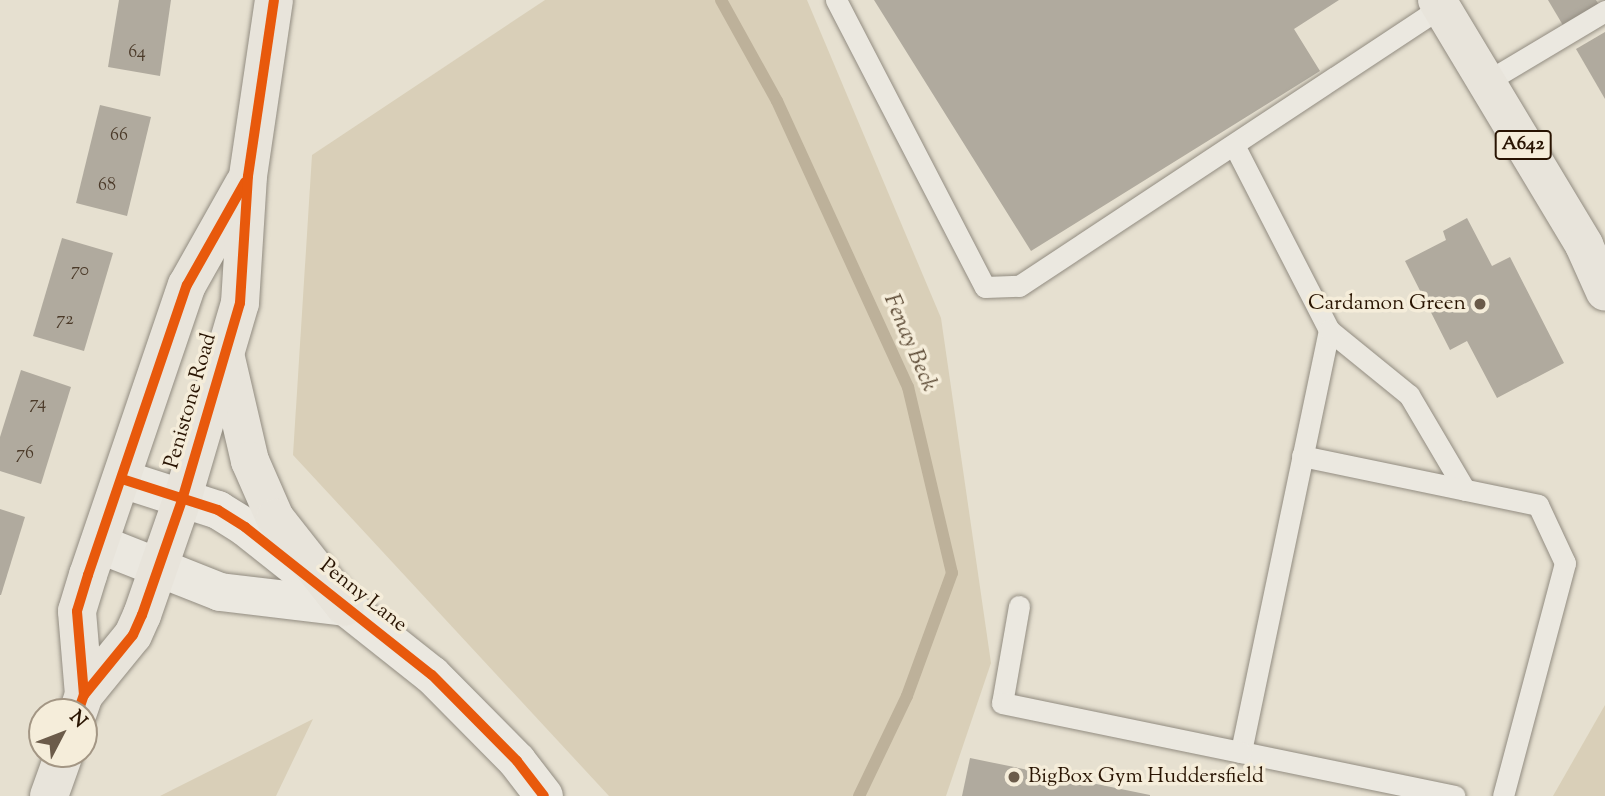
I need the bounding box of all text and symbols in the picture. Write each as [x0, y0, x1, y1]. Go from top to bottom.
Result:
house number: 64 [128, 42, 146, 64]
house number: 66 [110, 125, 128, 147]
road number: A642 [1493, 130, 1553, 160]
house number: 68 [98, 175, 116, 197]
house number: 70 [71, 260, 89, 282]
water label: Fenay Beck [876, 290, 942, 396]
place label: Cardamon Green [1308, 291, 1466, 317]
marker: Cardamon Green [1472, 296, 1488, 312]
house number: 72 [56, 309, 74, 331]
street label: Penistone Road [160, 330, 222, 472]
house number: 74 [30, 393, 46, 415]
house number: 76 [16, 443, 34, 465]
street label: Penny Lane [314, 554, 412, 638]
north arrow [28, 698, 98, 768]
text: N [62, 705, 93, 735]
place label: BigBox Gym Huddersfield [1028, 764, 1264, 790]
marker: BigBox Gym Huddersfield [1006, 769, 1022, 785]

